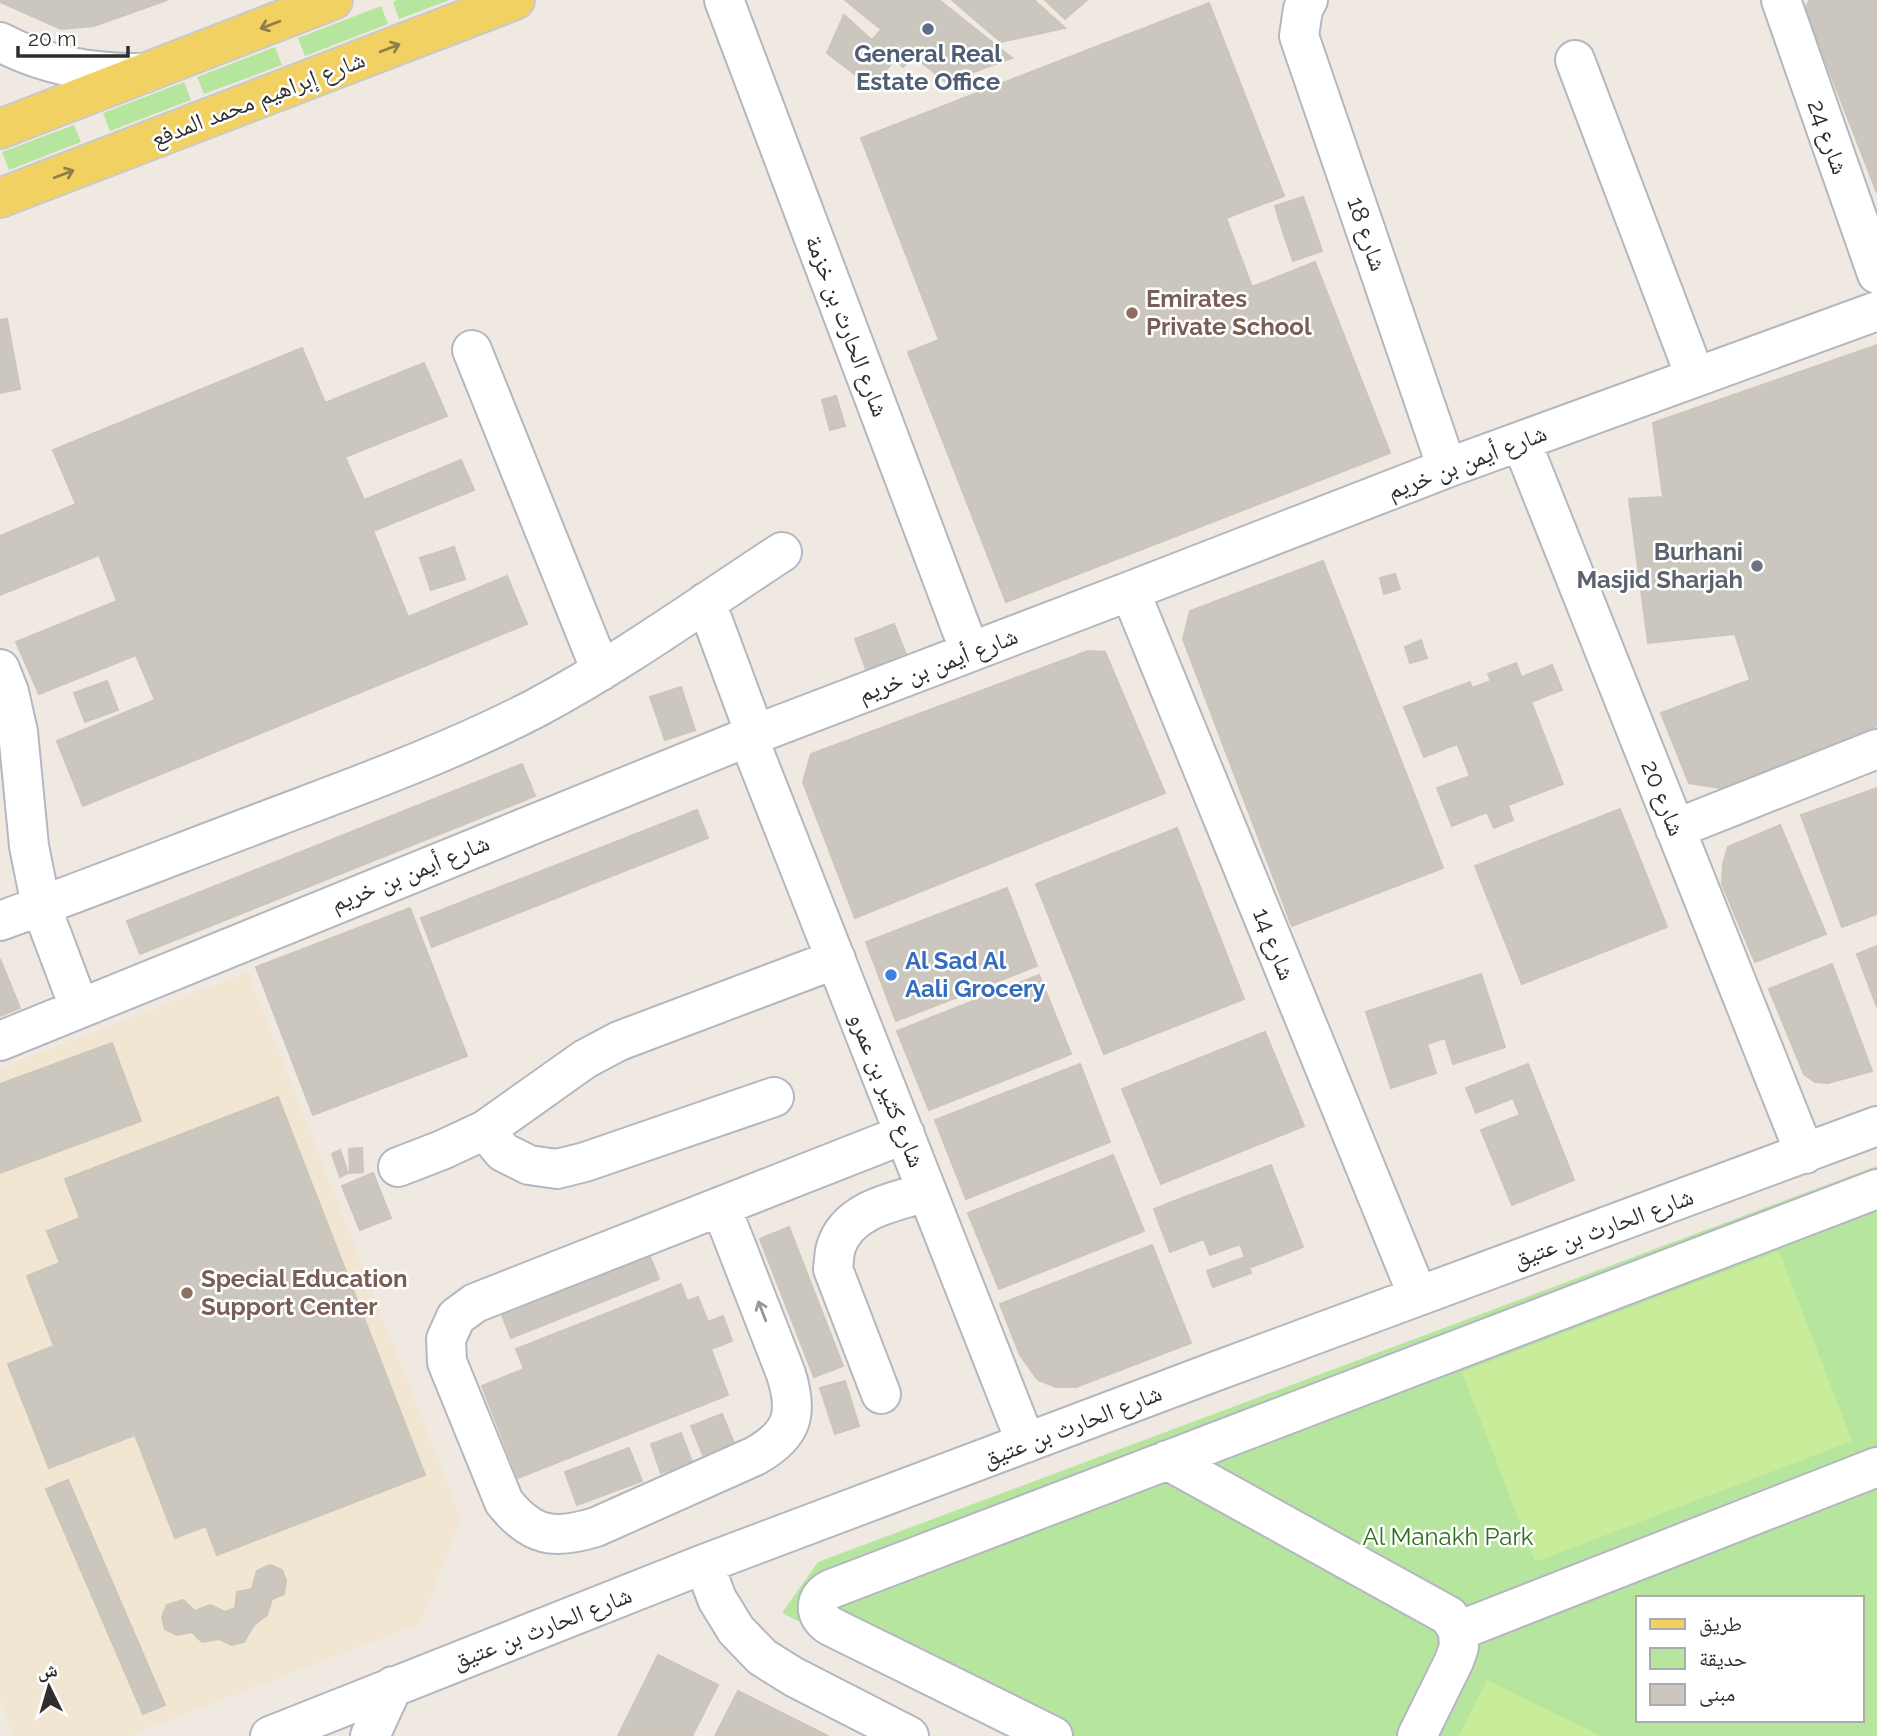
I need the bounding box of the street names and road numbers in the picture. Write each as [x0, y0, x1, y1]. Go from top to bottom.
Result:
street label: شارع إبراهيم محمد المدفع [147, 44, 370, 155]
street label: شارع 24 [1801, 96, 1855, 178]
street label: شارع 18 [1340, 193, 1394, 275]
street label: شارع الحارث بن خزمة [799, 231, 895, 421]
street label: شارع أيمن بن خريم [1383, 418, 1551, 507]
street label: شارع أيمن بن خريم [854, 621, 1022, 710]
street label: شارع 20 [1634, 756, 1692, 840]
street label: شارع أيمن بن خريم [326, 828, 494, 919]
street label: شارع 14 [1246, 904, 1302, 984]
street label: شارع كثير بن عمرو [842, 1008, 932, 1172]
street label: شارع الحارث بن عتيق [1509, 1181, 1697, 1275]
street label: شارع الحارث بن عتيق [978, 1378, 1166, 1474]
street label: شارع الحارث بن عتيق [448, 1580, 636, 1676]

